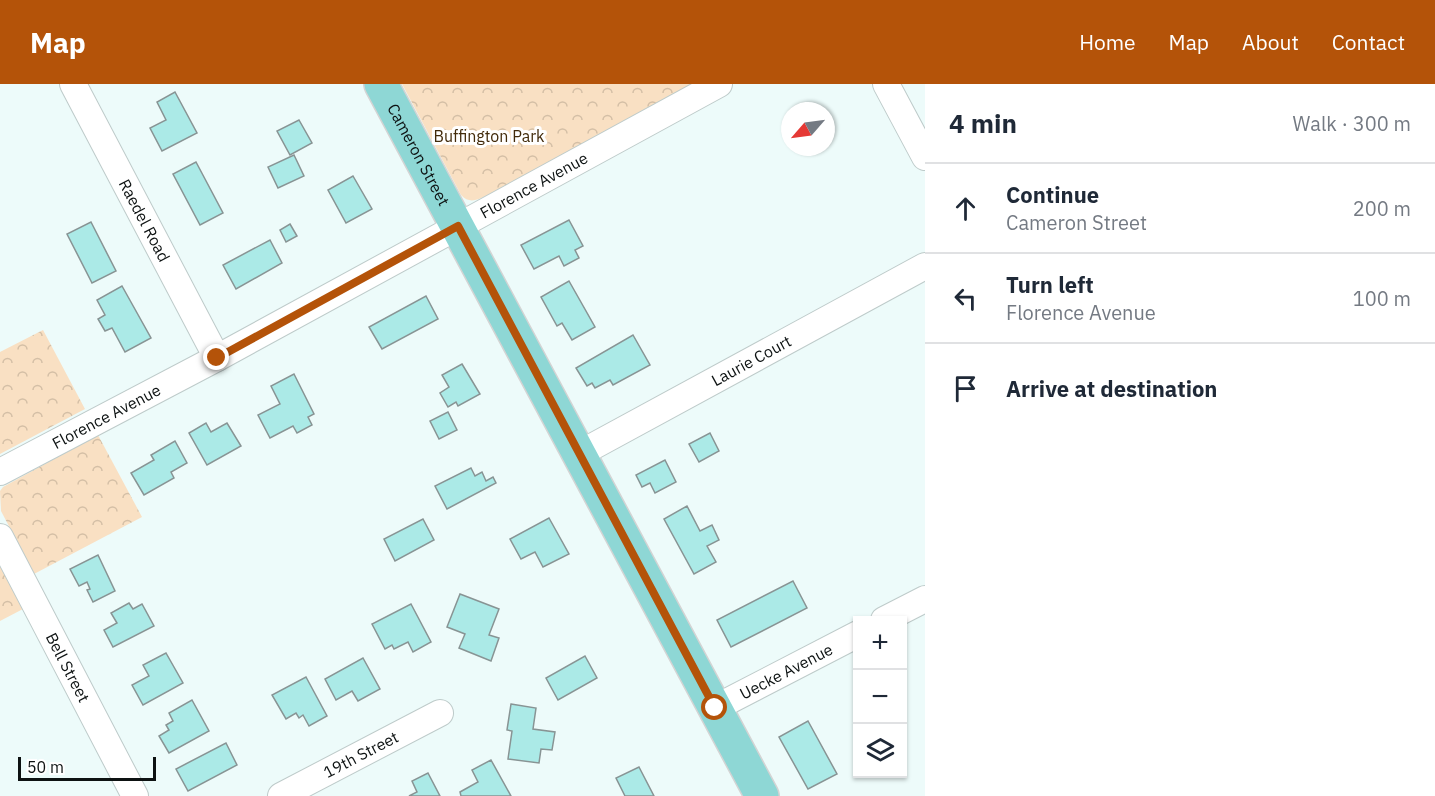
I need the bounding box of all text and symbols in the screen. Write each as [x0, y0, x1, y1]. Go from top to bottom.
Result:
text: Map [30, 24, 86, 61]
text: Home [1079, 28, 1136, 56]
text: Map [1169, 28, 1209, 56]
text: About [1242, 28, 1299, 56]
text: Contact [1332, 28, 1405, 56]
street label: Cameron Street [383, 100, 454, 209]
north arrow [781, 102, 835, 156]
text: 4 min [949, 106, 1017, 140]
text: Walk · 300 m [1293, 110, 1411, 137]
park label: Buffington Park [433, 126, 545, 146]
street label: Florence Avenue [476, 147, 591, 223]
street label: Raedel Road [115, 176, 175, 265]
text: Continue [1006, 180, 1099, 209]
icon: ahead [949, 192, 982, 225]
text: 200 m [1353, 195, 1411, 222]
text: Cameron Street [1006, 209, 1147, 236]
text: Turn left [1006, 270, 1094, 299]
icon: left [949, 282, 982, 315]
text: 100 m [1353, 285, 1411, 312]
text: Florence Avenue [1006, 299, 1156, 326]
street label: Laurie Court [708, 331, 795, 390]
route end [203, 344, 229, 370]
icon: arrive [949, 372, 982, 405]
text: Arrive at destination [1006, 374, 1217, 403]
street label: Florence Avenue [48, 379, 164, 453]
map controls [853, 616, 907, 778]
button: + [853, 616, 907, 670]
street label: Bell Street [42, 629, 94, 706]
street label: Uecke Avenue [736, 639, 836, 704]
button: − [853, 670, 907, 724]
route start [701, 694, 727, 720]
button: layers [853, 724, 907, 778]
street label: 19th Street [320, 727, 402, 782]
scale bar [18, 754, 156, 782]
text: 50 m [27, 757, 64, 777]

